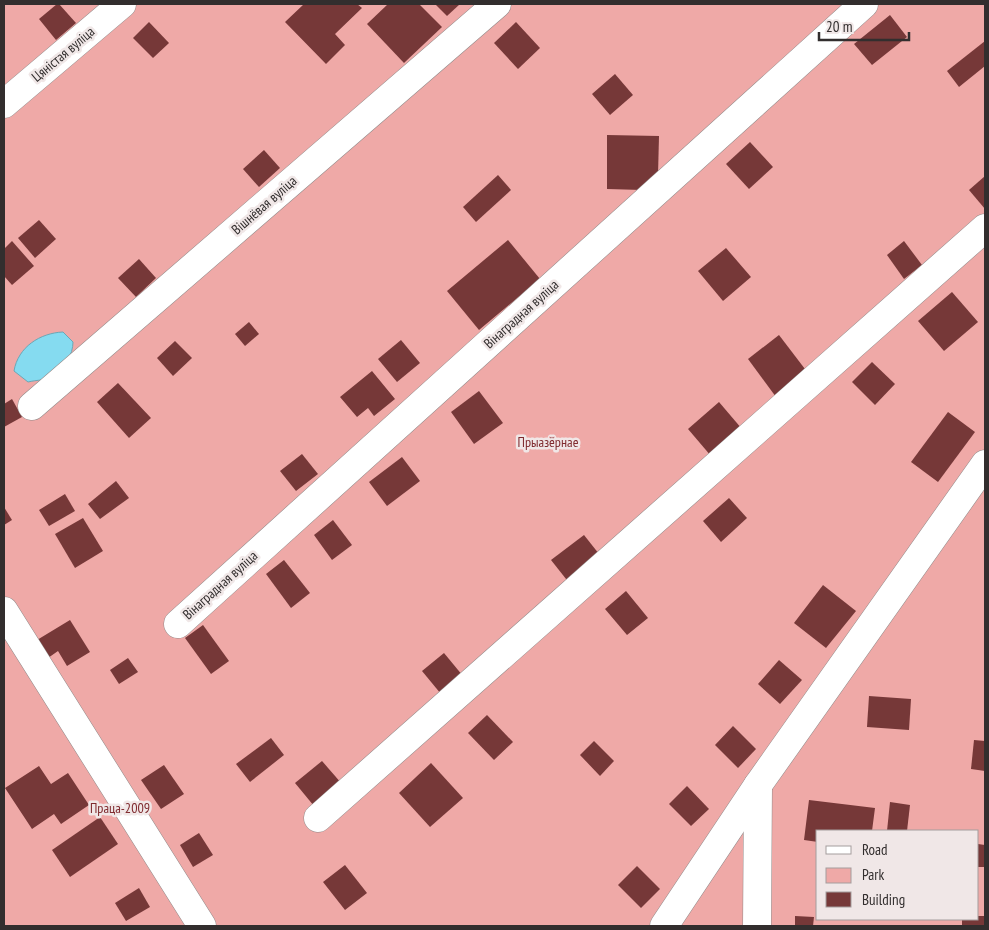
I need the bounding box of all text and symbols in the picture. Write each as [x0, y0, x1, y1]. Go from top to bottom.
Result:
scale bar [819, 10, 909, 42]
text: 20 m [826, 17, 852, 36]
street label: Цяністая вуліца [28, 22, 98, 86]
street label: Вішнёвая вуліца [228, 172, 300, 238]
street label: Вінаградная вуліца [480, 276, 562, 352]
park label: Прыазёрнае [518, 433, 579, 451]
street label: Вінаградная вуліца [179, 547, 261, 623]
park label: Праца-2009 [90, 799, 150, 817]
legend [816, 830, 979, 920]
text: Road [862, 840, 888, 859]
text: Park [862, 865, 884, 884]
text: Building [862, 890, 905, 909]

